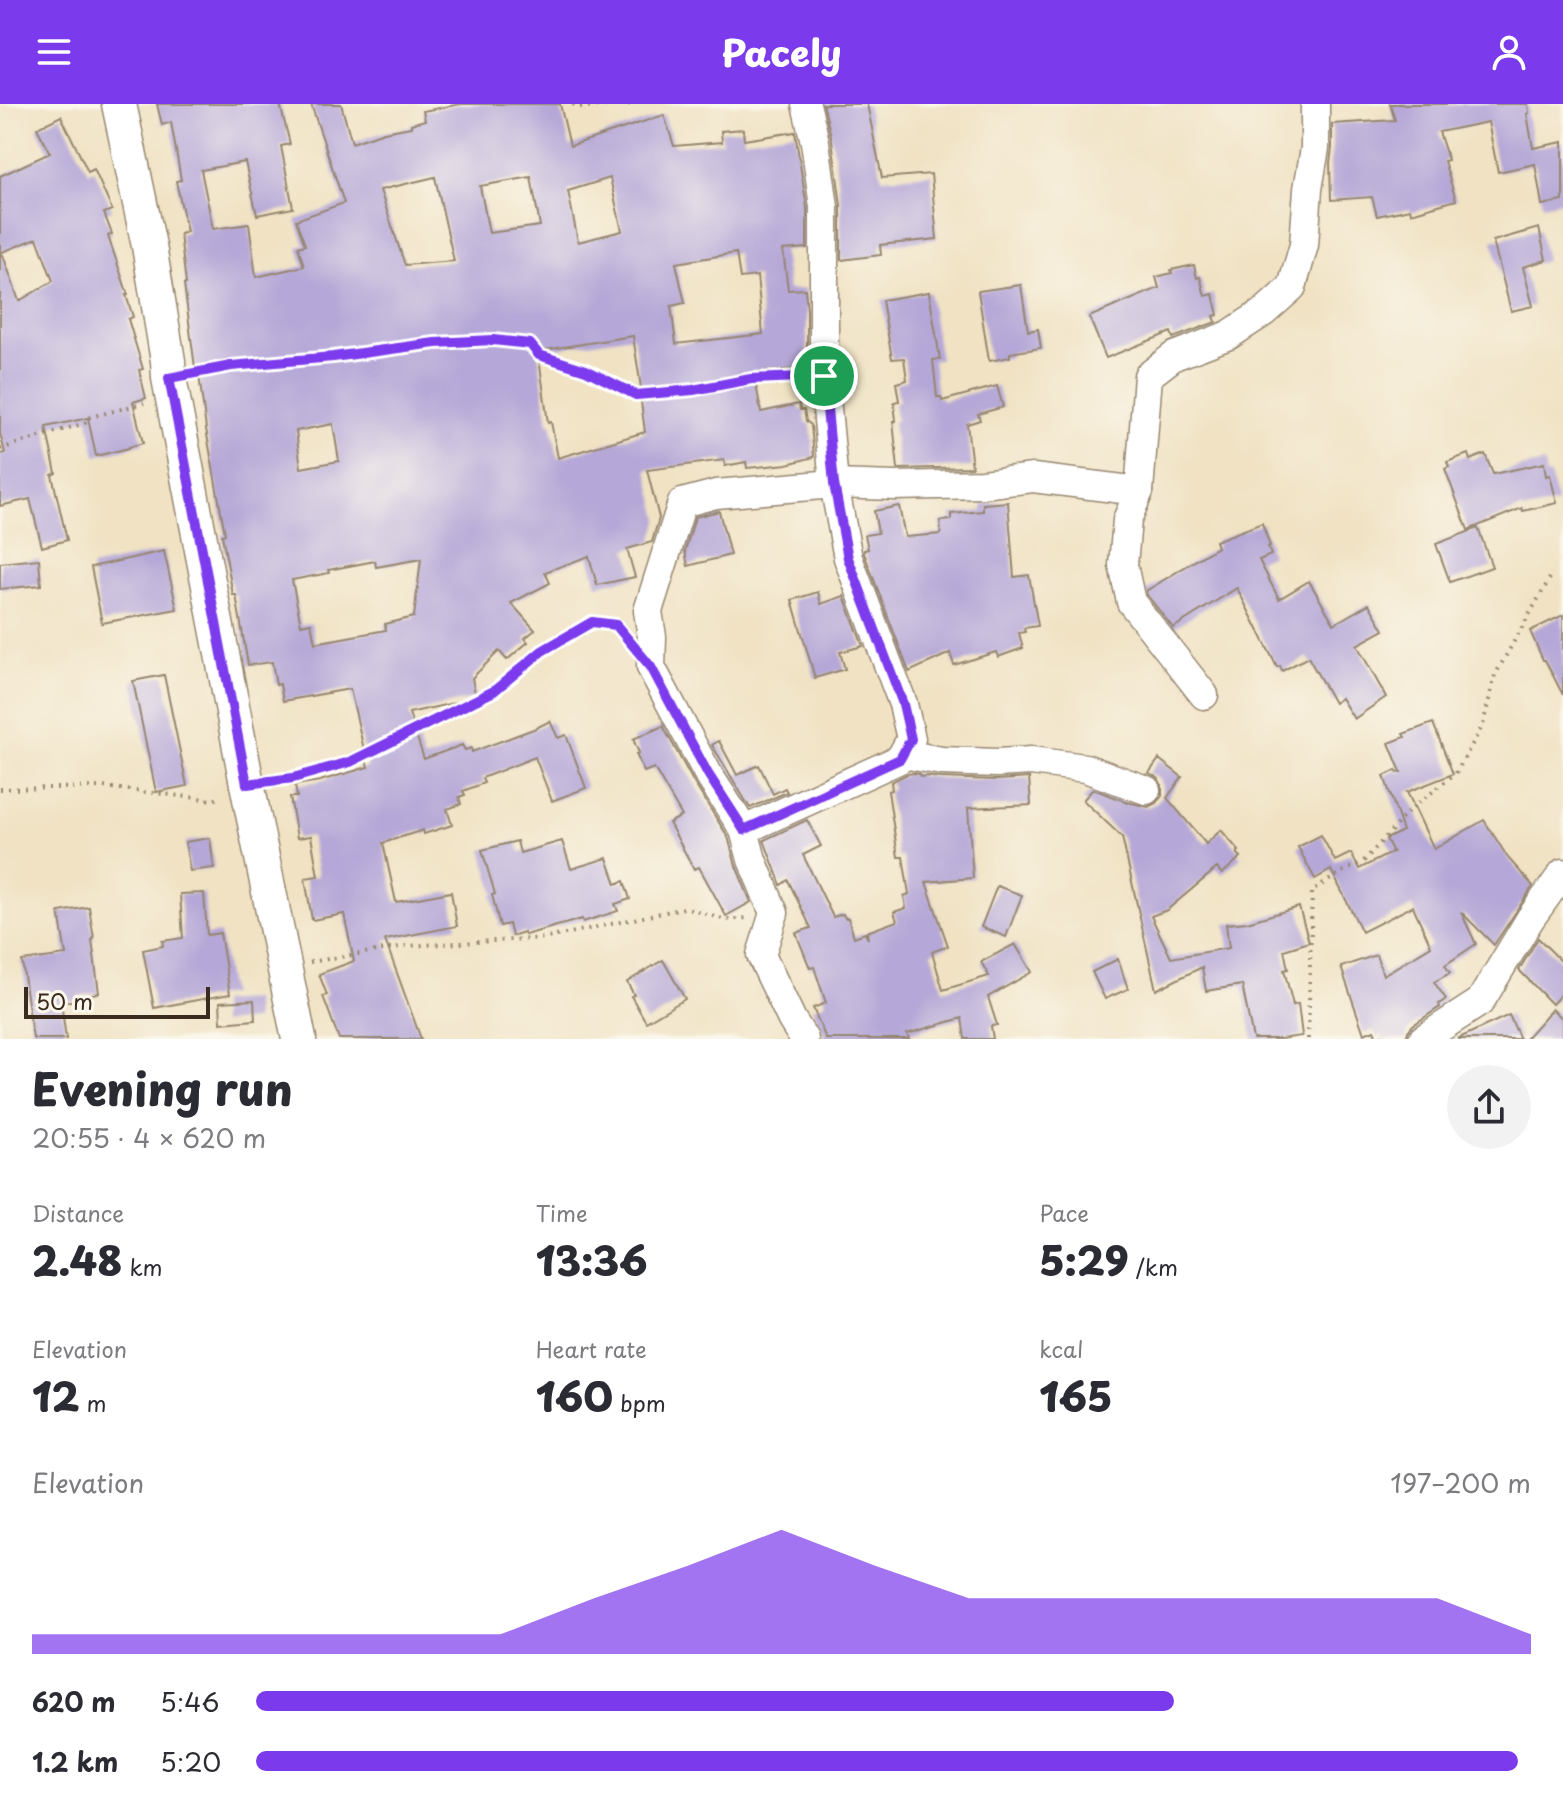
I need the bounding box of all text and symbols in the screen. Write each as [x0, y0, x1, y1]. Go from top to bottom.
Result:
text: Pacely [722, 25, 841, 79]
icon: menu [32, 30, 76, 74]
icon: person [1487, 30, 1531, 74]
pin [790, 342, 858, 410]
icon: arrive [802, 354, 846, 398]
scale bar [24, 983, 210, 1019]
text: 50 m [36, 984, 93, 1017]
text: Evening run [32, 1055, 293, 1121]
button: share [1447, 1065, 1531, 1149]
text: 20:55 · 4 × 620 m [32, 1118, 266, 1157]
text: Distance [32, 1196, 124, 1229]
text: Time [536, 1196, 588, 1229]
text: Pace [1039, 1196, 1089, 1229]
text: 2.48 [32, 1229, 122, 1290]
text: 13:36 [536, 1229, 647, 1290]
text: 5:29 [1039, 1229, 1129, 1290]
text: km [122, 1250, 163, 1283]
text: /km [1129, 1250, 1178, 1283]
text: Elevation [32, 1332, 127, 1365]
text: Heart rate [536, 1332, 647, 1365]
text: kcal [1039, 1332, 1083, 1365]
text: 12 [32, 1365, 79, 1426]
text: 160 [536, 1365, 613, 1426]
text: 165 [1039, 1365, 1113, 1426]
text: m [79, 1386, 107, 1419]
text: bpm [613, 1386, 666, 1419]
text: Elevation [32, 1463, 144, 1502]
text: 197–200 m [1390, 1463, 1531, 1502]
text: 620 m [32, 1682, 116, 1721]
text: 5:46 [160, 1682, 220, 1721]
text: 1.2 km [32, 1742, 118, 1781]
text: 5:20 [160, 1742, 221, 1781]

